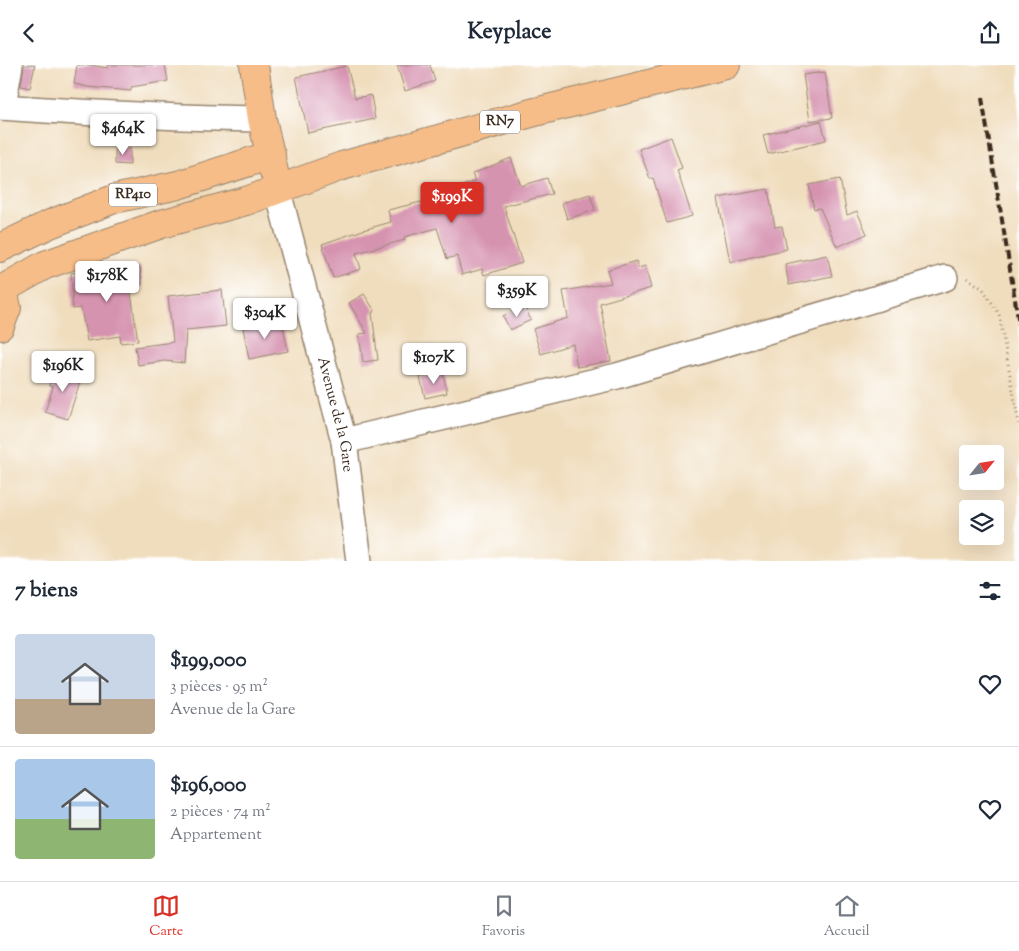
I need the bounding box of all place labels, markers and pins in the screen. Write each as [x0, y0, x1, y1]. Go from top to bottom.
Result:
pin: $464K [88, 113, 158, 156]
pin: $199K [417, 181, 487, 224]
pin: $178K [72, 261, 142, 303]
pin: $359K [482, 275, 552, 318]
pin: $304K [230, 297, 300, 340]
pin: $107K [399, 343, 469, 385]
pin: $196K [28, 351, 98, 393]

